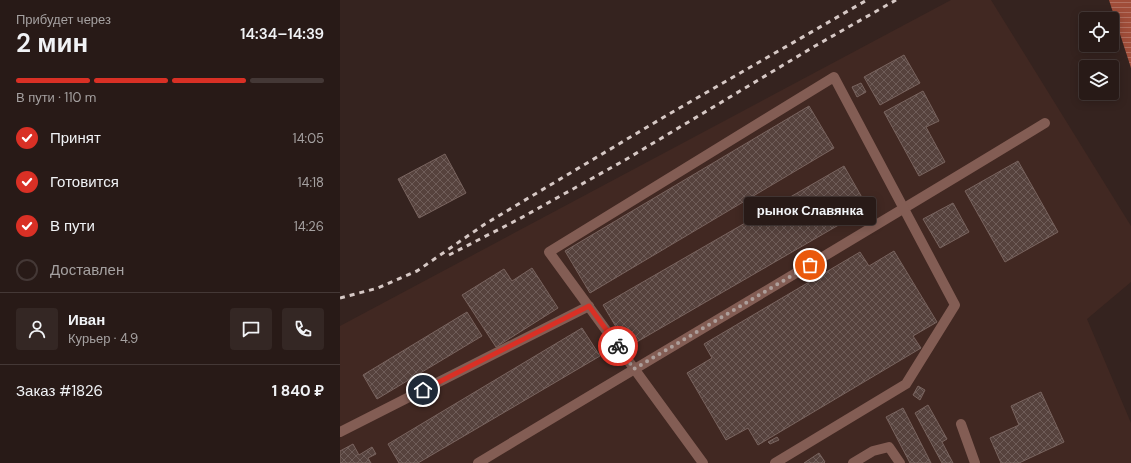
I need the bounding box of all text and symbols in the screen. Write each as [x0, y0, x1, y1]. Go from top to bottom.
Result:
text: Прибудет через [16, 11, 111, 28]
map controls [1079, 12, 1119, 100]
button: locate [1079, 12, 1119, 52]
text: 14:34–14:39 [240, 24, 324, 44]
text: 2 мин [16, 26, 88, 60]
button: layers [1079, 60, 1119, 100]
text: В пути · 110 m [16, 89, 96, 106]
icon: check [16, 127, 38, 149]
text: Принят [50, 128, 101, 148]
text: 14:05 [293, 130, 324, 147]
icon: check [16, 171, 38, 193]
text: Готовится [50, 172, 119, 192]
text: 14:18 [297, 174, 324, 191]
callout: рынок Славянка [744, 197, 876, 225]
text: рынок Славянка [757, 202, 863, 219]
icon: check [16, 215, 38, 237]
text: В пути [50, 216, 95, 236]
text: 14:26 [294, 218, 324, 235]
pin [793, 248, 827, 282]
icon: bag [799, 254, 821, 276]
text: Доставлен [50, 260, 124, 280]
button: person [16, 308, 58, 350]
button: chat [230, 308, 272, 350]
button: phone [282, 308, 324, 350]
text: Иван [68, 310, 105, 330]
courier [598, 326, 638, 366]
text: Курьер · 4.9 [68, 330, 138, 347]
icon: bike [607, 335, 629, 357]
pin [406, 373, 440, 407]
icon: home [412, 379, 434, 401]
text: Заказ #1826 [16, 381, 103, 401]
text: 1 840 ₽ [272, 381, 324, 401]

